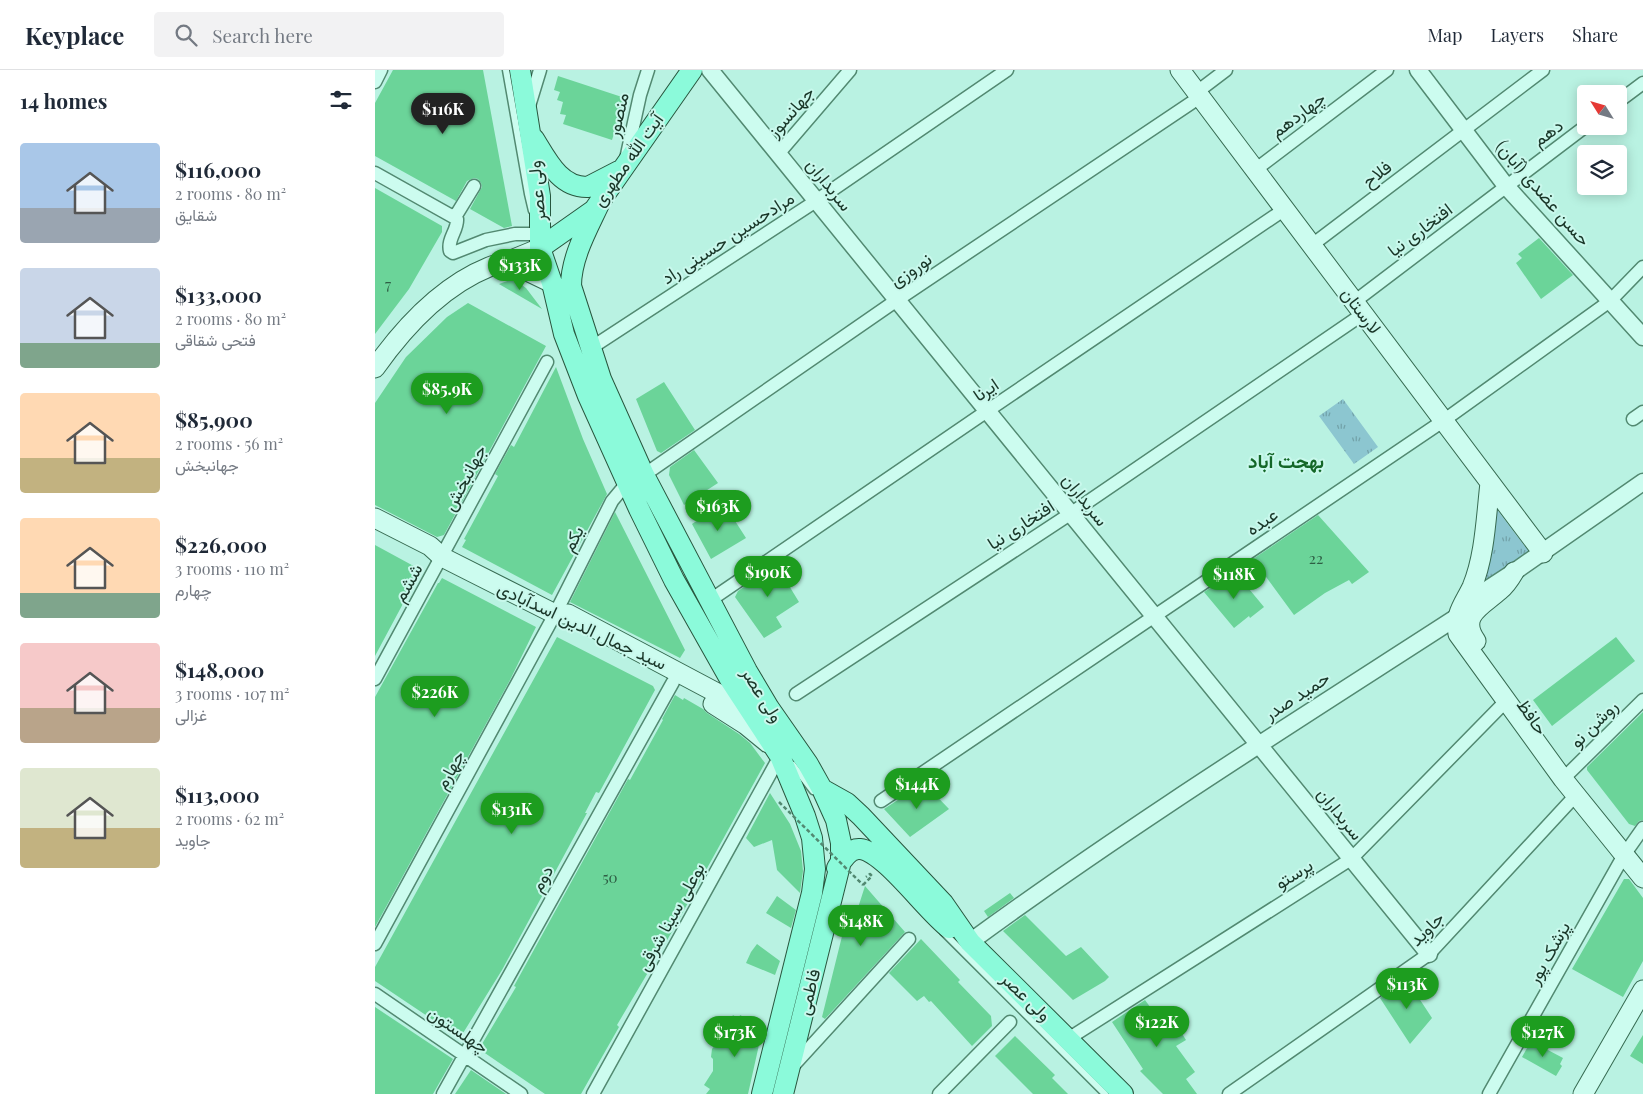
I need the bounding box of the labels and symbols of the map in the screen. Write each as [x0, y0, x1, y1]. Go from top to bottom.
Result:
street label: جهانسوز [761, 81, 819, 143]
north arrow [1577, 85, 1627, 135]
street label: چهاردهم [1265, 86, 1330, 144]
street label: منصور [600, 90, 634, 141]
pin: $116K [408, 92, 478, 135]
street label: آیت الله مطهری [586, 107, 669, 211]
street label: دهم [1527, 113, 1568, 152]
street label: حسن عضدی (آبان) [1491, 134, 1597, 251]
street label: سربداران [801, 153, 858, 216]
street label: فلاح [1357, 154, 1397, 193]
street label: ولی عصر [521, 160, 551, 224]
street label: مرادحسین حسینی راد [656, 185, 798, 289]
street label: افتخاری نیا [1382, 197, 1457, 262]
street label: نوروزی [885, 246, 936, 292]
pin: $133K [485, 248, 555, 291]
house number: 7 [385, 274, 391, 294]
street label: لارستان [1336, 282, 1387, 339]
pin: $85.9K [406, 372, 488, 415]
street label: ايرنا [968, 372, 1003, 406]
street label: جهانبخش [437, 440, 492, 515]
district label: بهجت آباد [1248, 447, 1324, 473]
street label: سربداران [1057, 468, 1114, 531]
pin: $163K [683, 490, 753, 532]
street label: افتخاری نیا [982, 494, 1059, 555]
street label: عبده [1241, 502, 1282, 541]
street label: یکم [555, 521, 590, 556]
house number: 22 [1309, 548, 1323, 568]
pin: $190K [733, 556, 803, 598]
pin: $118K [1199, 558, 1269, 600]
street label: ششم [387, 559, 428, 607]
street label: سید جمال الدین اسدآبادی [494, 575, 671, 675]
street label: ولی عصر [736, 661, 789, 727]
street label: حمید صدر [1258, 665, 1334, 726]
pin: $226K [400, 676, 470, 718]
street label: حافظ [1512, 694, 1554, 739]
street label: روشن نو [1564, 694, 1623, 753]
street label: چهارم [429, 746, 470, 794]
pin: $144K [882, 768, 952, 810]
street label: سربداران [1312, 782, 1369, 845]
pin: $131K [477, 792, 547, 835]
street label: پرستو [1270, 852, 1317, 895]
street label: بوعلی سینا شرقی [630, 858, 710, 975]
street label: دوم [524, 861, 559, 897]
house number: 50 [602, 867, 618, 887]
pin: $148K [826, 904, 896, 947]
street label: جاوید [1404, 906, 1449, 951]
street label: پزشک پور [1521, 917, 1576, 989]
street label: فاطمی [791, 966, 825, 1017]
street label: ولی عصر [996, 966, 1057, 1026]
pin: $113K [1372, 968, 1442, 1010]
street label: چهلستون [423, 1000, 494, 1059]
pin: $122K [1122, 1006, 1192, 1048]
pin: $173K [700, 1016, 770, 1058]
pin: $127K [1508, 1016, 1578, 1058]

